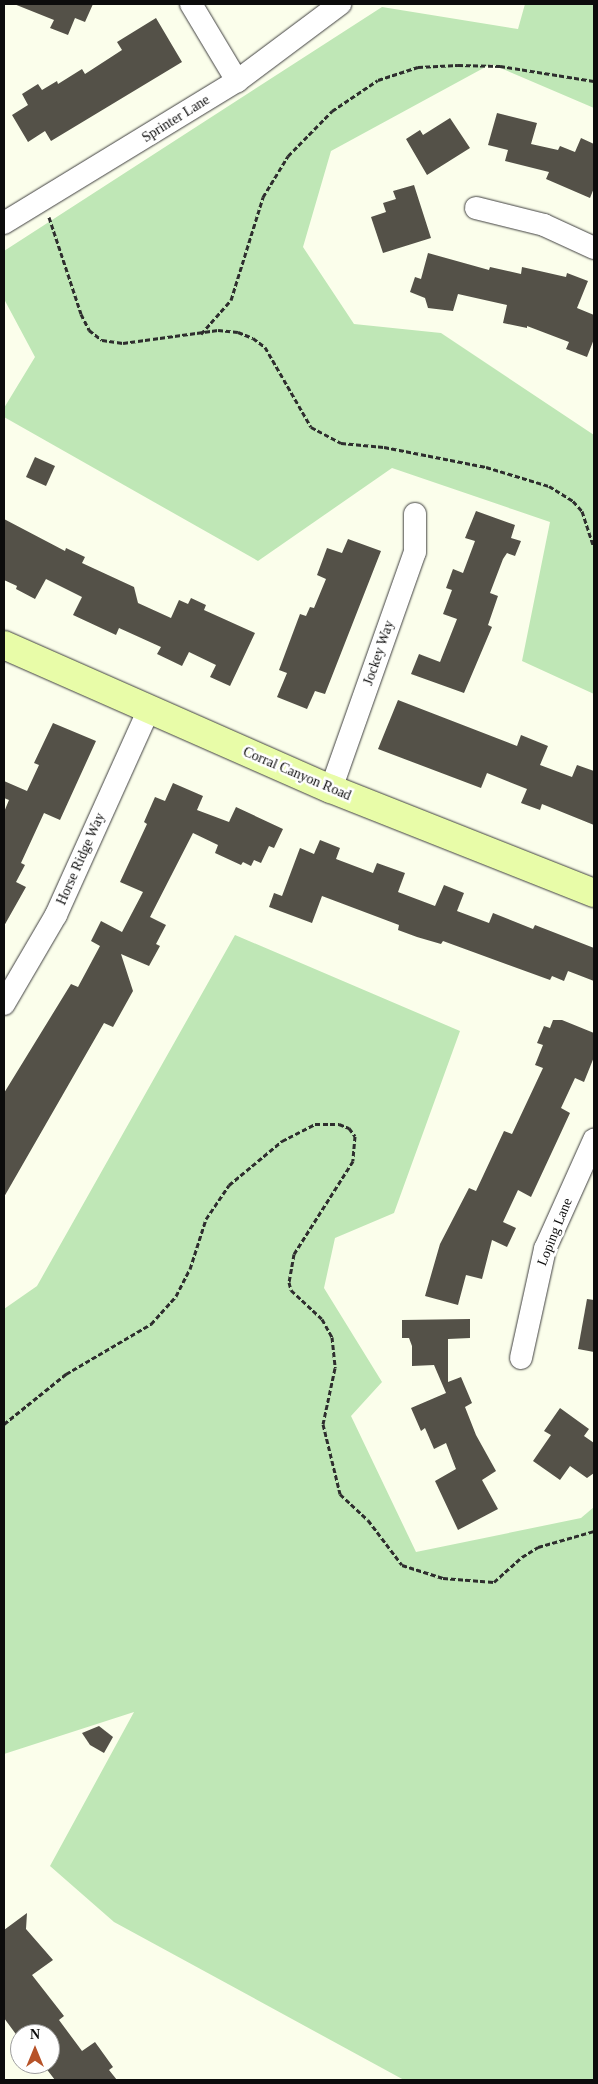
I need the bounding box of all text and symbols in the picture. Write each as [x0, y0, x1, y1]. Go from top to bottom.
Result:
street label: Sprinter Lane [139, 92, 213, 146]
street label: Jockey Way [360, 618, 398, 688]
street label: Corral Canyon Road [240, 744, 354, 804]
street label: Horse Ridge Way [53, 810, 109, 908]
street label: Loping Lane [534, 1196, 576, 1268]
north arrow [10, 2024, 60, 2074]
text: N [30, 2027, 40, 2042]

